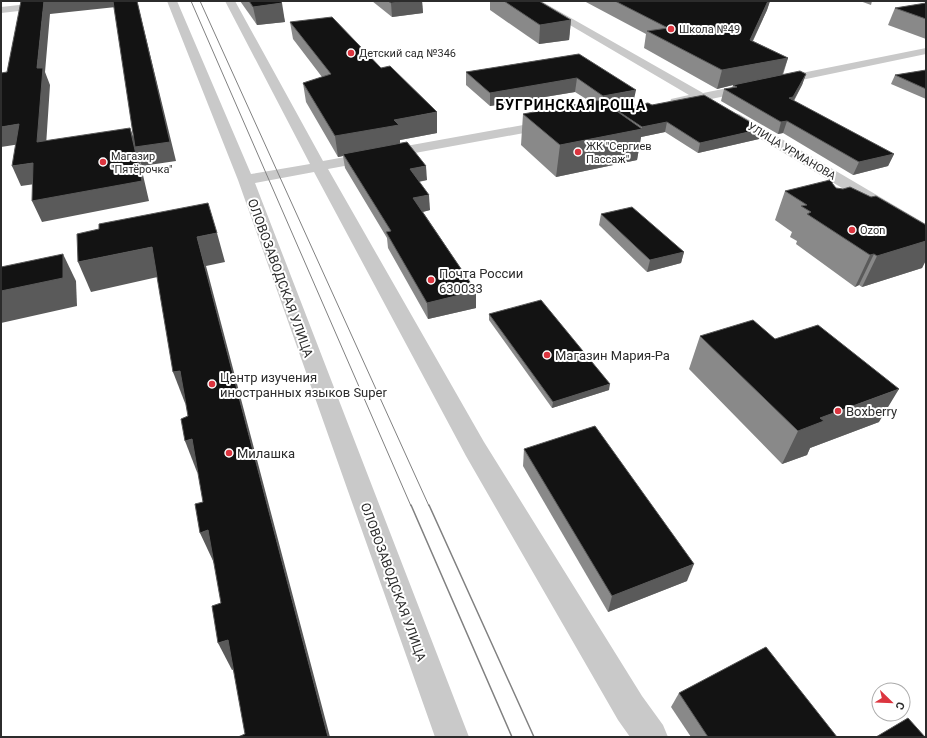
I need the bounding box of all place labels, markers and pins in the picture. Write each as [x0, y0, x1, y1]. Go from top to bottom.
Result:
place label: Школа №49 [679, 23, 740, 36]
marker: Школа №49 [666, 24, 676, 34]
place label: Детский сад №346 [359, 47, 456, 60]
marker: Детский сад №346 [346, 48, 356, 58]
place label: ЖК "Сергиев Пассаж" [586, 140, 652, 166]
marker: ЖК "Сергиев Пассаж" [573, 147, 583, 157]
place label: Магазир "Пятёрочка" [111, 150, 173, 176]
marker: Магазир "Пятёрочка" [98, 157, 108, 167]
place label: Ozon [860, 224, 885, 237]
marker: Ozon [847, 225, 857, 235]
place label: Почта России 630033 [439, 266, 523, 296]
marker: Почта России 630033 [426, 275, 436, 285]
place label: Магазин Мария-Ра [555, 348, 670, 363]
marker: Магазин Мария-Ра [542, 350, 552, 360]
place label: Центр изучения иностранных языков Super [220, 370, 387, 400]
marker: Центр изучения иностранных языков Super [207, 379, 217, 389]
place label: Boxberry [846, 404, 897, 419]
marker: Boxberry [833, 406, 843, 416]
place label: Милашка [237, 446, 295, 461]
marker: Милашка [224, 448, 234, 458]

